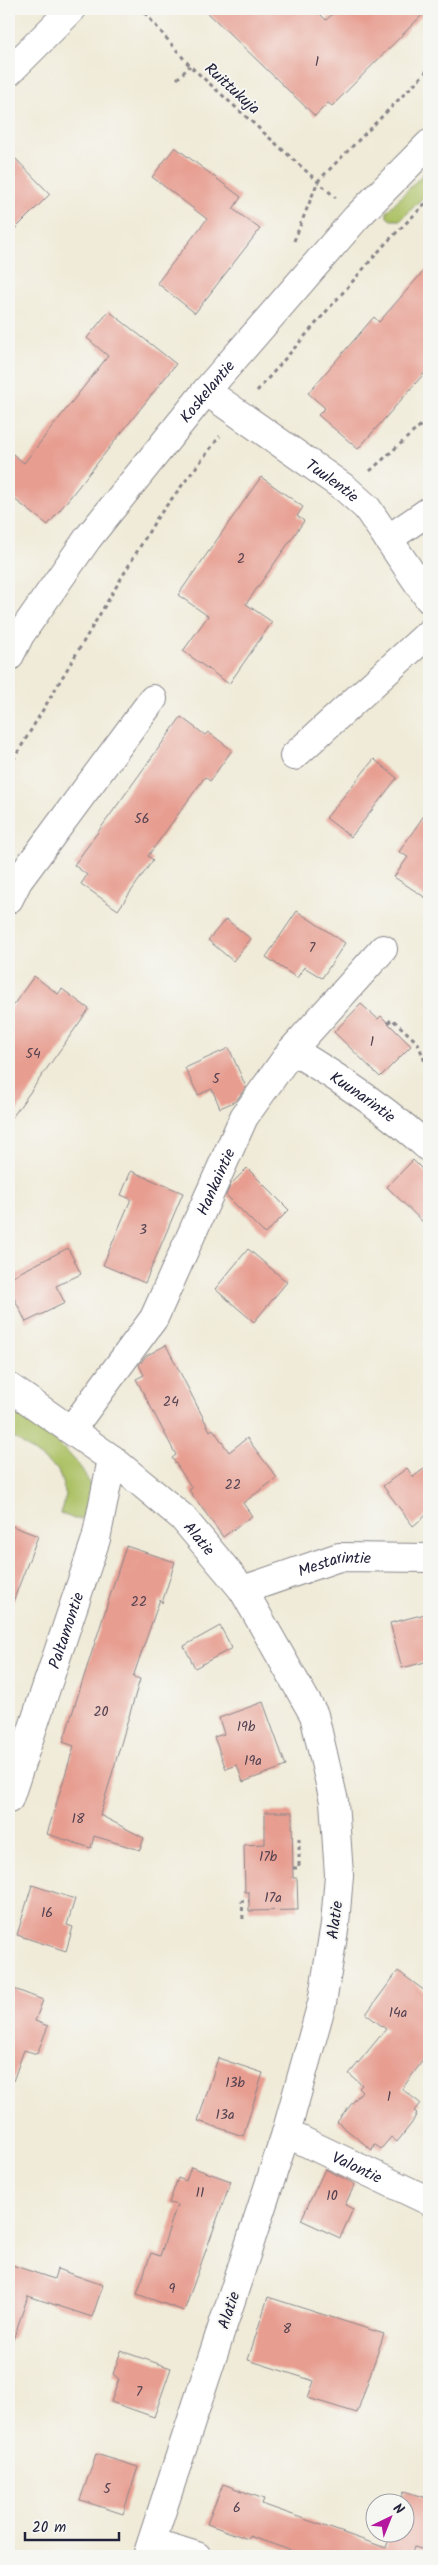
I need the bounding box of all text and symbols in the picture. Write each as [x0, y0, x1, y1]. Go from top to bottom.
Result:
house number: 1 [315, 51, 319, 73]
street label: Ruittukuja [198, 57, 266, 121]
street label: Koskelantie [174, 355, 242, 429]
street label: Tuulentie [300, 453, 364, 509]
house number: 2 [237, 548, 245, 570]
house number: 56 [134, 808, 150, 830]
house number: 7 [309, 937, 316, 959]
house number: 1 [370, 1031, 374, 1053]
house number: 54 [25, 1043, 41, 1065]
street label: Kuunarintie [324, 1066, 401, 1130]
house number: 5 [212, 1068, 221, 1090]
street label: Hankaintie [191, 1144, 242, 1220]
house number: 3 [139, 1219, 147, 1241]
house number: 24 [163, 1391, 179, 1413]
house number: 22 [225, 1474, 241, 1496]
street label: Alatie [177, 1516, 220, 1562]
street label: Mestarintie [295, 1545, 371, 1584]
street label: Paltamontie [42, 1589, 91, 1672]
house number: 22 [131, 1591, 147, 1613]
house number: 20 [93, 1701, 109, 1723]
house number: 19b [237, 1716, 256, 1738]
house number: 19a [244, 1750, 262, 1772]
house number: 18 [72, 1808, 85, 1830]
house number: 17b [259, 1846, 278, 1868]
house number: 17a [264, 1887, 282, 1909]
street label: Alatie [321, 1900, 350, 1941]
house number: 16 [41, 1902, 53, 1924]
house number: 14a [389, 2002, 407, 2024]
house number: 13b [225, 2072, 246, 2094]
house number: 1 [387, 2086, 391, 2108]
house number: 13a [216, 2104, 234, 2126]
street label: Valontie [327, 2146, 386, 2191]
house number: 11 [196, 2182, 204, 2204]
house number: 10 [326, 2185, 338, 2207]
house number: 9 [169, 2278, 176, 2300]
street label: Alatie [212, 2288, 247, 2333]
house number: 8 [283, 2318, 292, 2340]
house number: 7 [136, 2381, 143, 2403]
house number: 5 [103, 2478, 112, 2500]
north arrow [366, 2492, 416, 2542]
house number: 6 [233, 2497, 241, 2519]
text: N [387, 2498, 409, 2520]
scale bar [25, 2510, 119, 2542]
text: 20 m [32, 2516, 66, 2540]

